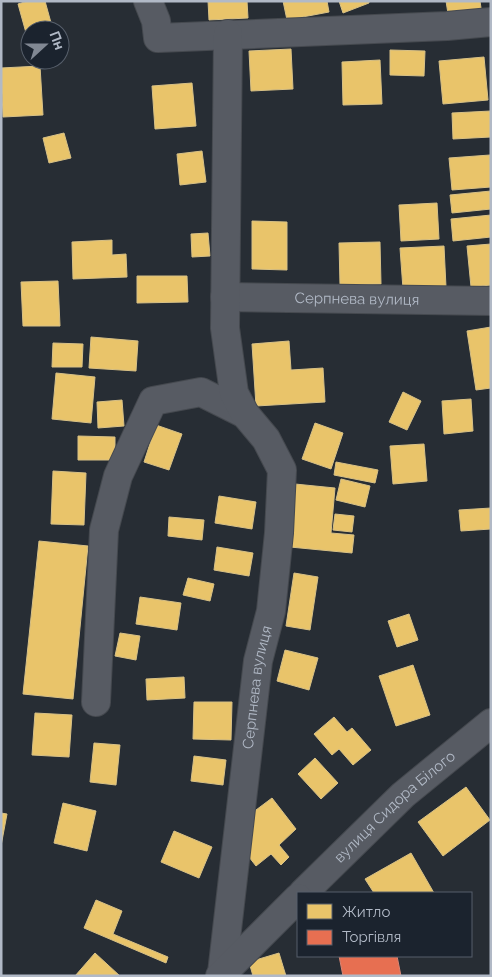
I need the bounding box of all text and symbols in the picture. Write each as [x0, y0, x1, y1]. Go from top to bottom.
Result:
north arrow [20, 20, 70, 70]
text: Пн [46, 29, 68, 52]
street label: Серпнева вулиця [295, 289, 419, 309]
street label: Серпнева вулиця [239, 624, 276, 750]
street label: вулиця Сидора Білого [330, 747, 459, 866]
legend [297, 892, 472, 957]
text: Житло [342, 903, 390, 921]
text: Торгівля [342, 928, 401, 946]

